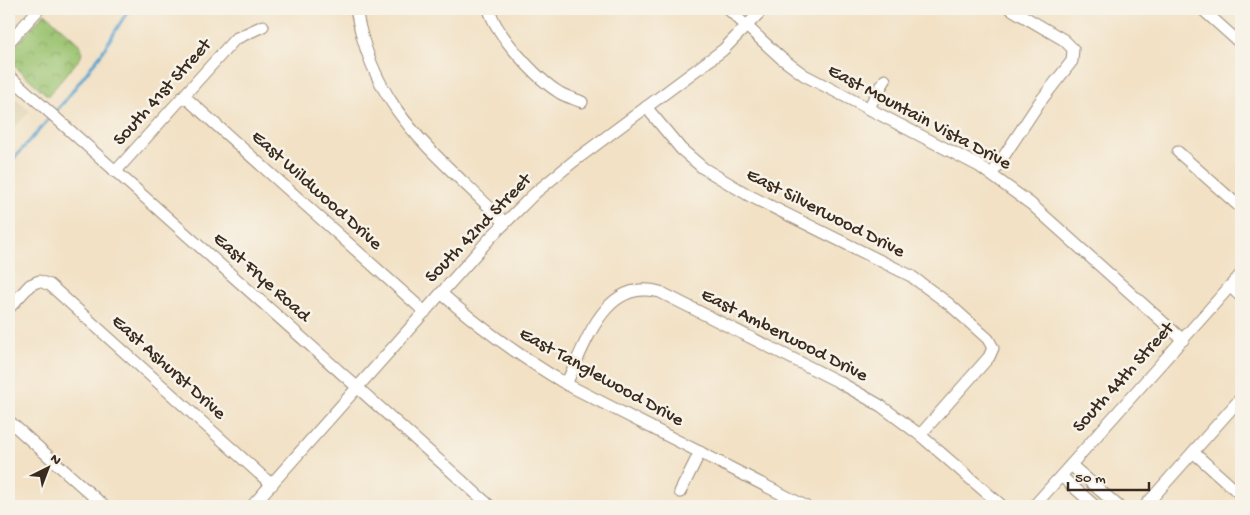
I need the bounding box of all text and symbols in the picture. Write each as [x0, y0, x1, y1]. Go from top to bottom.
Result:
street label: South 41st Street [109, 33, 219, 151]
street label: East Mountain Vista Drive [823, 60, 1015, 176]
street label: East Wildwood Drive [246, 126, 387, 256]
street label: East Silverwood Drive [742, 164, 908, 264]
street label: South 42nd Street [421, 168, 539, 289]
street label: East Frye Road [208, 228, 316, 329]
street label: East Amberwood Drive [697, 284, 872, 388]
street label: East Ashurst Drive [106, 310, 230, 426]
street label: South 44th Street [1068, 316, 1181, 438]
street label: East Tanglewood Drive [515, 323, 688, 433]
north arrow [22, 442, 72, 492]
text: N [46, 451, 64, 470]
scale bar [1068, 460, 1149, 492]
text: 50 m [1075, 470, 1106, 488]

